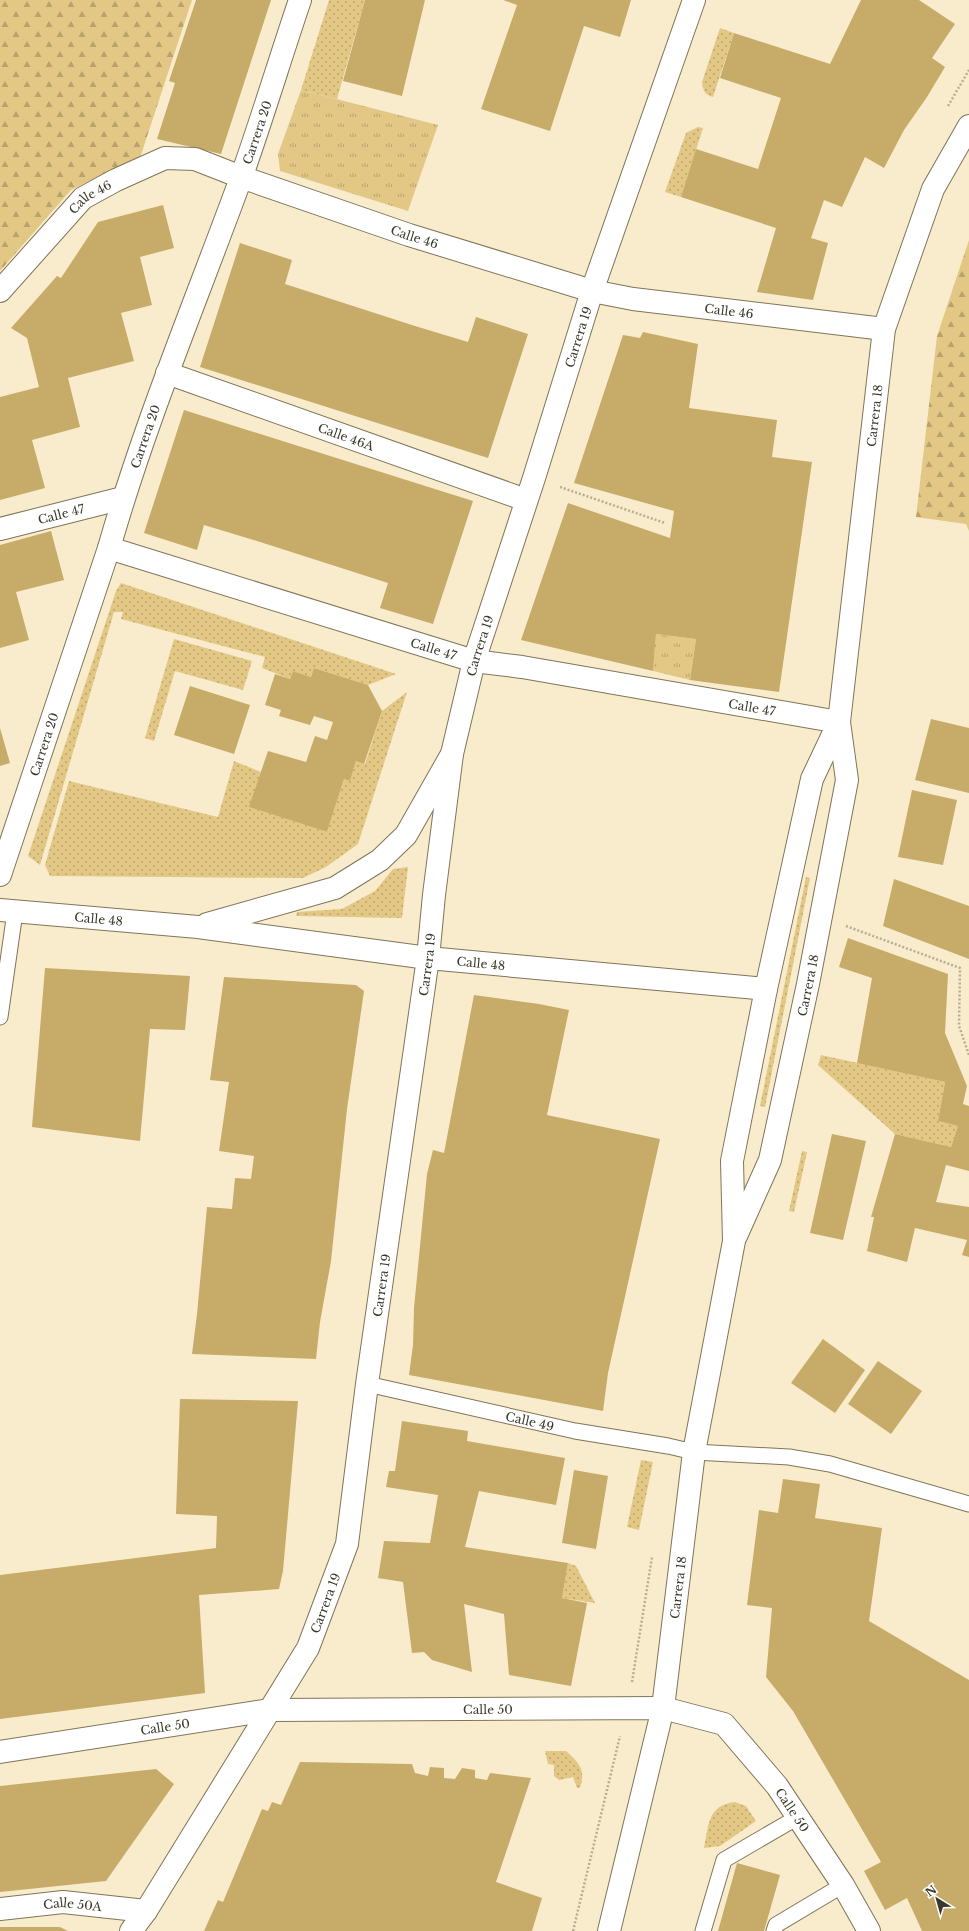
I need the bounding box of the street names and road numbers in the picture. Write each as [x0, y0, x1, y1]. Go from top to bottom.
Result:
street label: Carrera 20 [239, 98, 274, 166]
street label: Calle 46 [65, 176, 114, 217]
street label: Calle 46 [389, 222, 441, 251]
street label: Calle 46 [704, 300, 755, 321]
street label: Carrera 19 [561, 304, 594, 369]
street label: Carrera 18 [863, 383, 885, 448]
street label: Carrera 20 [127, 403, 163, 470]
street label: Calle 46A [316, 420, 377, 453]
street label: Calle 47 [36, 500, 87, 527]
street label: Carrera 19 [463, 613, 496, 678]
street label: Calle 47 [409, 634, 460, 663]
street label: Calle 47 [727, 695, 778, 719]
street label: Carrera 20 [26, 710, 61, 778]
street label: Calle 48 [74, 909, 124, 928]
street label: Carrera 19 [415, 932, 438, 997]
street label: Calle 48 [456, 953, 506, 973]
street label: Carrera 18 [794, 953, 821, 1018]
street label: Carrera 19 [369, 1253, 393, 1318]
street label: Calle 49 [504, 1408, 556, 1434]
street label: Carrera 18 [666, 1555, 689, 1619]
street label: Carrera 19 [307, 1571, 343, 1635]
street label: Calle 50 [463, 1701, 513, 1717]
street label: Calle 50 [139, 1715, 191, 1738]
street label: Calle 50 [773, 1785, 813, 1834]
street label: Calle 50A [42, 1894, 103, 1914]

